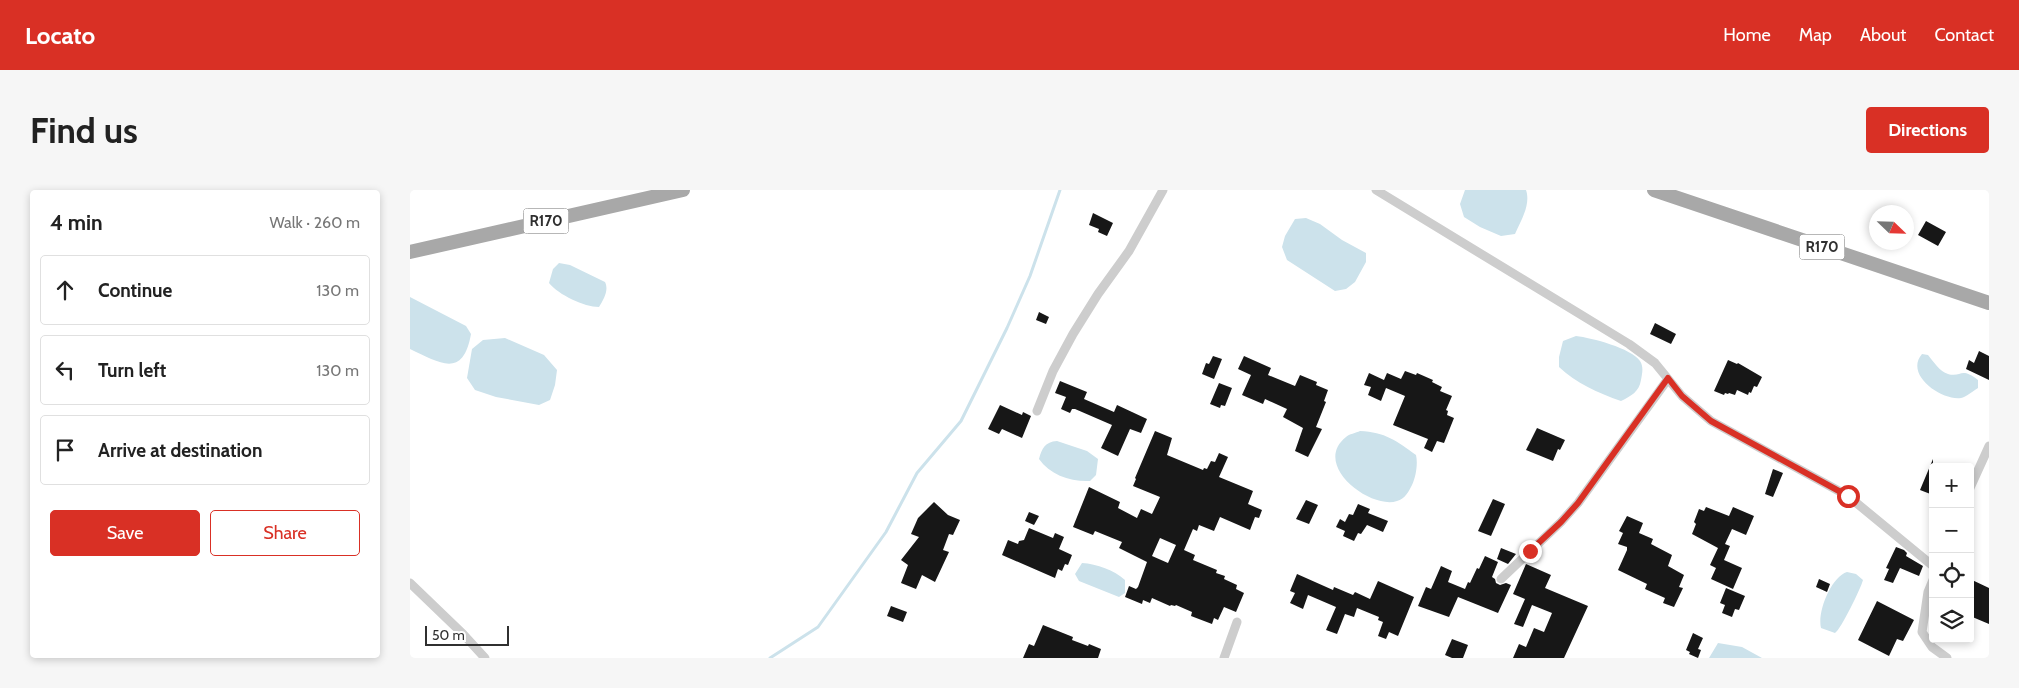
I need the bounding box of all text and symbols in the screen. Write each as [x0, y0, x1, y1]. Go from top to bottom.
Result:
text: Locato [25, 21, 95, 50]
text: Home [1723, 24, 1771, 46]
text: Map [1799, 24, 1832, 46]
text: About [1860, 24, 1906, 46]
text: Contact [1934, 24, 1994, 46]
button: Directions [1866, 107, 1989, 153]
text: Find us [30, 109, 138, 152]
north arrow [1869, 205, 1914, 250]
road number: R170 [524, 208, 568, 234]
text: 4 min [50, 210, 103, 235]
text: Walk · 260 m [270, 213, 360, 232]
road number: R170 [1800, 234, 1844, 260]
icon: ahead [51, 276, 79, 304]
text: Continue [98, 279, 172, 302]
text: 130 m [316, 281, 359, 300]
icon: left [51, 356, 79, 384]
text: Turn left [98, 359, 166, 382]
text: 130 m [316, 361, 359, 380]
icon: arrive [51, 436, 79, 464]
text: Arrive at destination [98, 439, 262, 462]
map controls [1929, 463, 1974, 643]
button: + [1929, 463, 1974, 508]
route start [1837, 485, 1860, 508]
button: − [1929, 508, 1974, 553]
button: Save [50, 510, 200, 556]
button: Share [210, 510, 360, 556]
route end [1519, 540, 1542, 563]
button: locate [1929, 553, 1974, 598]
button: layers [1929, 598, 1974, 643]
scale bar [425, 623, 509, 646]
text: 50 m [432, 626, 465, 644]

